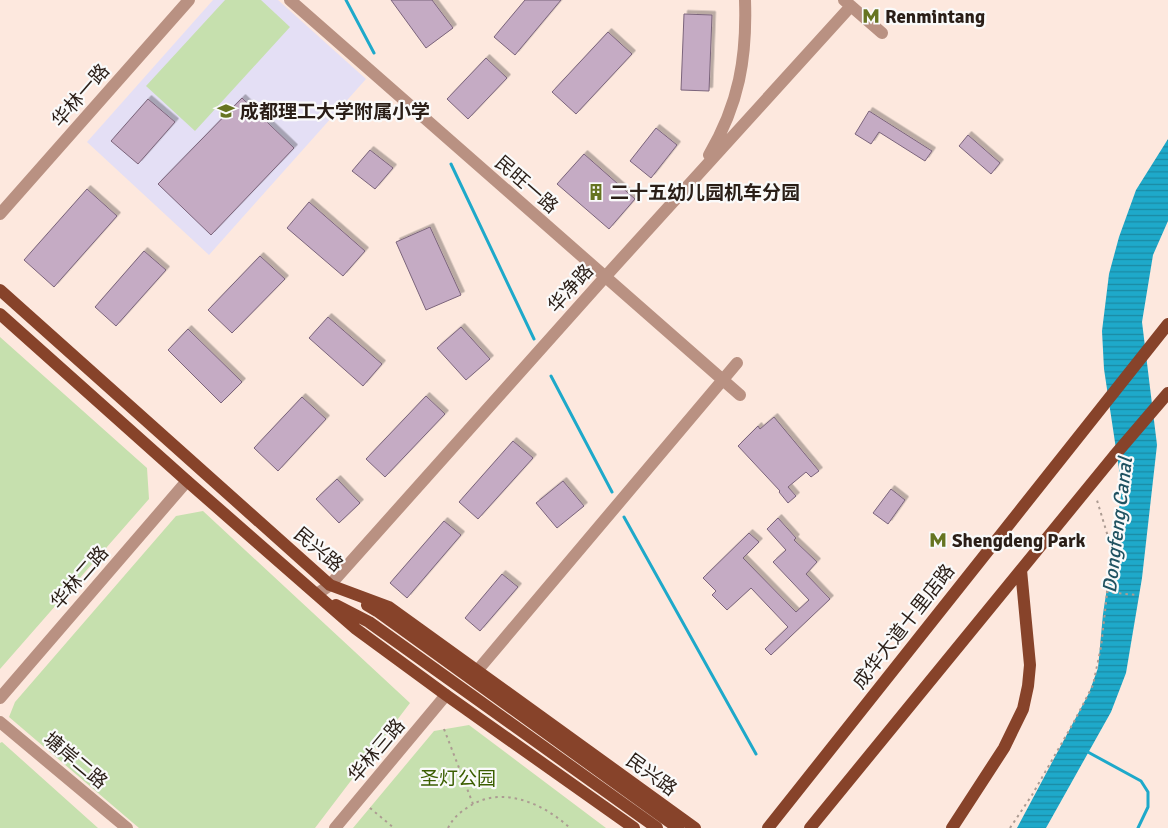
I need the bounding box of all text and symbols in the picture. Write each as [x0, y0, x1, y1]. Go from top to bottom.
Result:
place label: Renmintang [885, 5, 985, 29]
metro station icon: Renmintang [861, 6, 881, 26]
street label: 华林一路 [47, 59, 115, 132]
place label: 成都理工大学附属小学 [240, 100, 430, 124]
school or university icon: 成都理工大学附属小学 [216, 101, 236, 121]
street label: 民旺一路 [490, 151, 563, 219]
place label: 二十五幼儿园机车分园 [610, 181, 800, 205]
building icon: 二十五幼儿园机车分园 [586, 182, 606, 202]
street label: 华净路 [543, 259, 599, 318]
water label: Dongfeng Canal [1097, 454, 1138, 594]
street label: 民兴路 [289, 522, 348, 577]
place label: Shengdeng Park [952, 529, 1085, 553]
metro station icon: Shengdeng Park [928, 530, 948, 550]
street label: 华林二路 [46, 541, 114, 614]
street label: 成华大道十里店路 [848, 559, 960, 694]
street label: 华林三路 [343, 714, 410, 787]
street label: 塘岸二路 [39, 727, 112, 794]
street label: 民兴路 [621, 748, 682, 801]
park label: 圣灯公园 [420, 767, 496, 791]

